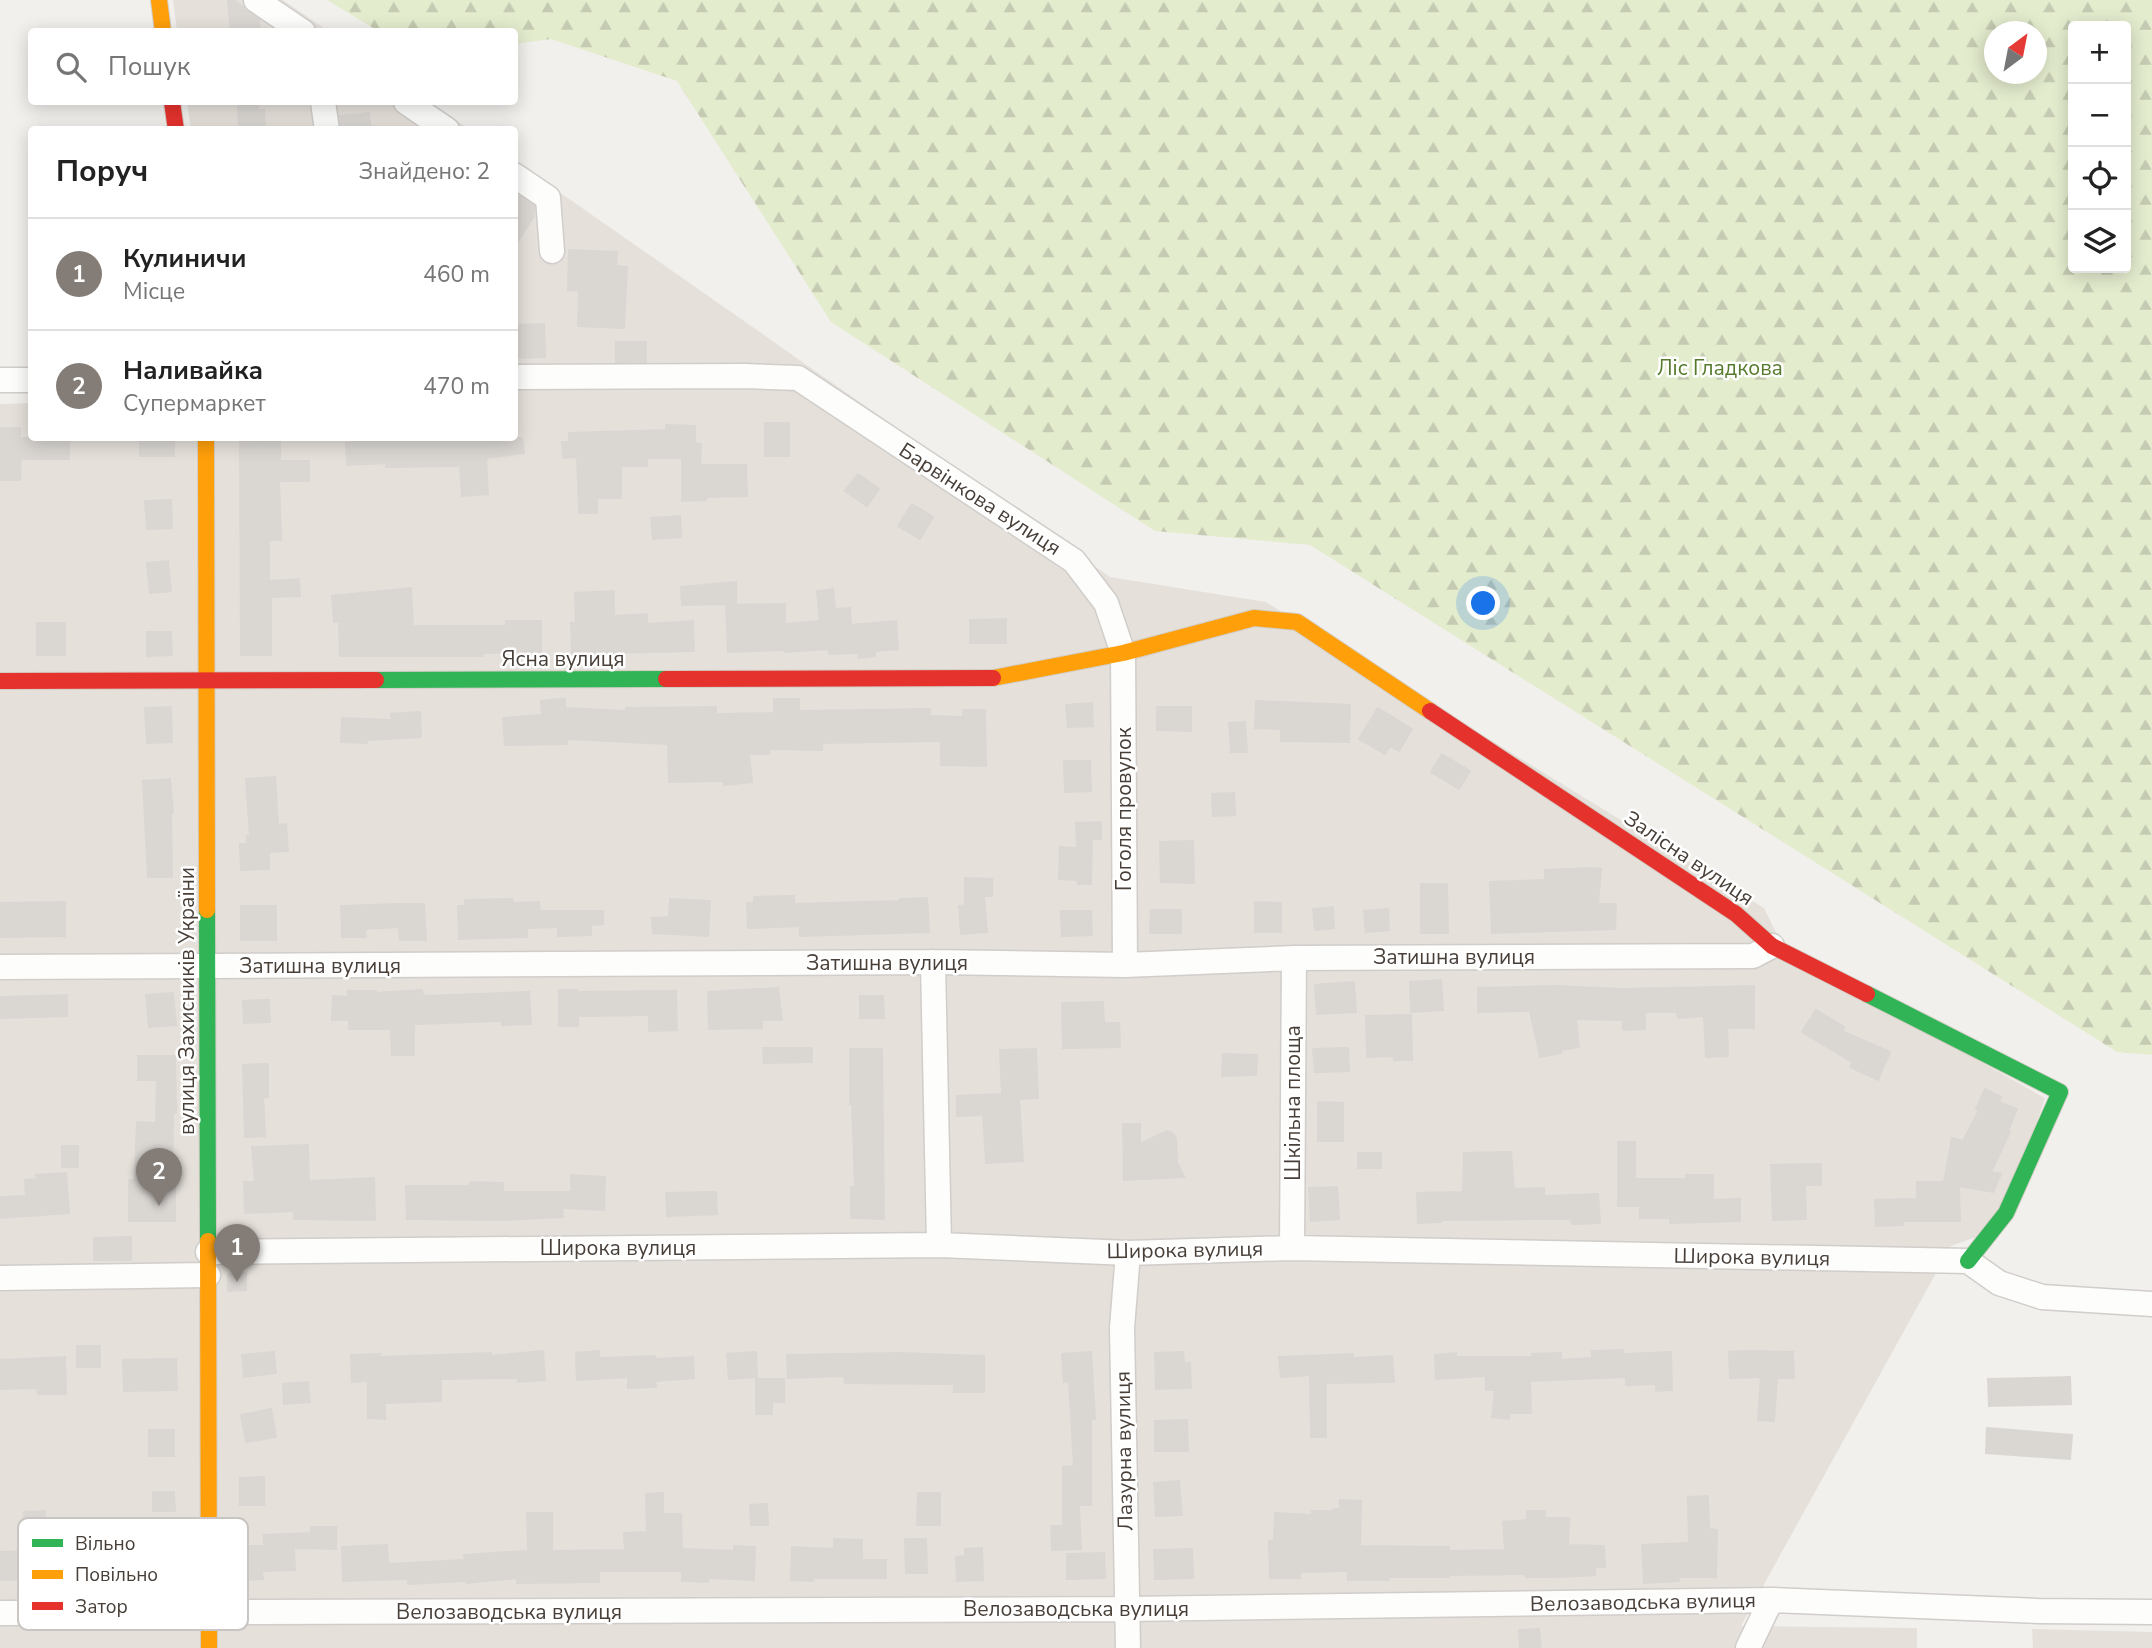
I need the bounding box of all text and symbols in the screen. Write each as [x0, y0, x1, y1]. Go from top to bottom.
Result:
north arrow [1984, 21, 2047, 84]
map controls [2068, 21, 2131, 273]
button: + [2068, 21, 2131, 84]
search box [28, 28, 518, 105]
icon: search [52, 48, 90, 86]
text: Пошук [108, 49, 190, 84]
button: − [2068, 84, 2131, 147]
button: locate [2068, 147, 2131, 210]
text: Поруч [56, 151, 148, 192]
text: Знайдено: 2 [358, 156, 490, 187]
button: layers [2068, 210, 2131, 273]
text: Кулиничи [123, 241, 246, 276]
text: 1 [72, 259, 86, 290]
text: 460 m [423, 259, 490, 290]
text: Місце [123, 276, 185, 307]
text: Наливайка [123, 353, 263, 388]
park label: Ліс Гладкова [1657, 354, 1783, 382]
text: 2 [72, 371, 86, 402]
text: 470 m [423, 371, 490, 402]
text: Супермаркет [123, 388, 266, 419]
street label: Барвінкова вулиця [894, 436, 1066, 562]
your location [1466, 586, 1500, 620]
street label: Ясна вулиця [501, 645, 625, 673]
street label: Гоголя провулок [1110, 726, 1138, 891]
street label: Залісна вулиця [1619, 804, 1759, 912]
street label: вулиця Захисників України [173, 867, 201, 1135]
street label: Затишна вулиця [1373, 943, 1535, 971]
street label: Затишна вулиця [806, 949, 968, 977]
street label: Затишна вулиця [239, 952, 401, 980]
street label: Шкільна площа [1279, 1025, 1307, 1181]
pin: 2 [136, 1148, 182, 1206]
pin: 1 [214, 1224, 260, 1282]
street label: Широка вулиця [540, 1234, 696, 1262]
street label: Широка вулиця [1106, 1235, 1264, 1265]
street label: Широка вулиця [1673, 1242, 1831, 1272]
street label: Лазурна вулиця [1109, 1371, 1139, 1531]
legend [18, 1518, 248, 1630]
text: Вільно [75, 1531, 135, 1557]
text: Повільно [75, 1562, 158, 1588]
street label: Велозаводська вулиця [1530, 1586, 1756, 1618]
text: Затор [75, 1594, 128, 1620]
street label: Велозаводська вулиця [963, 1595, 1189, 1623]
street label: Велозаводська вулиця [396, 1598, 622, 1626]

